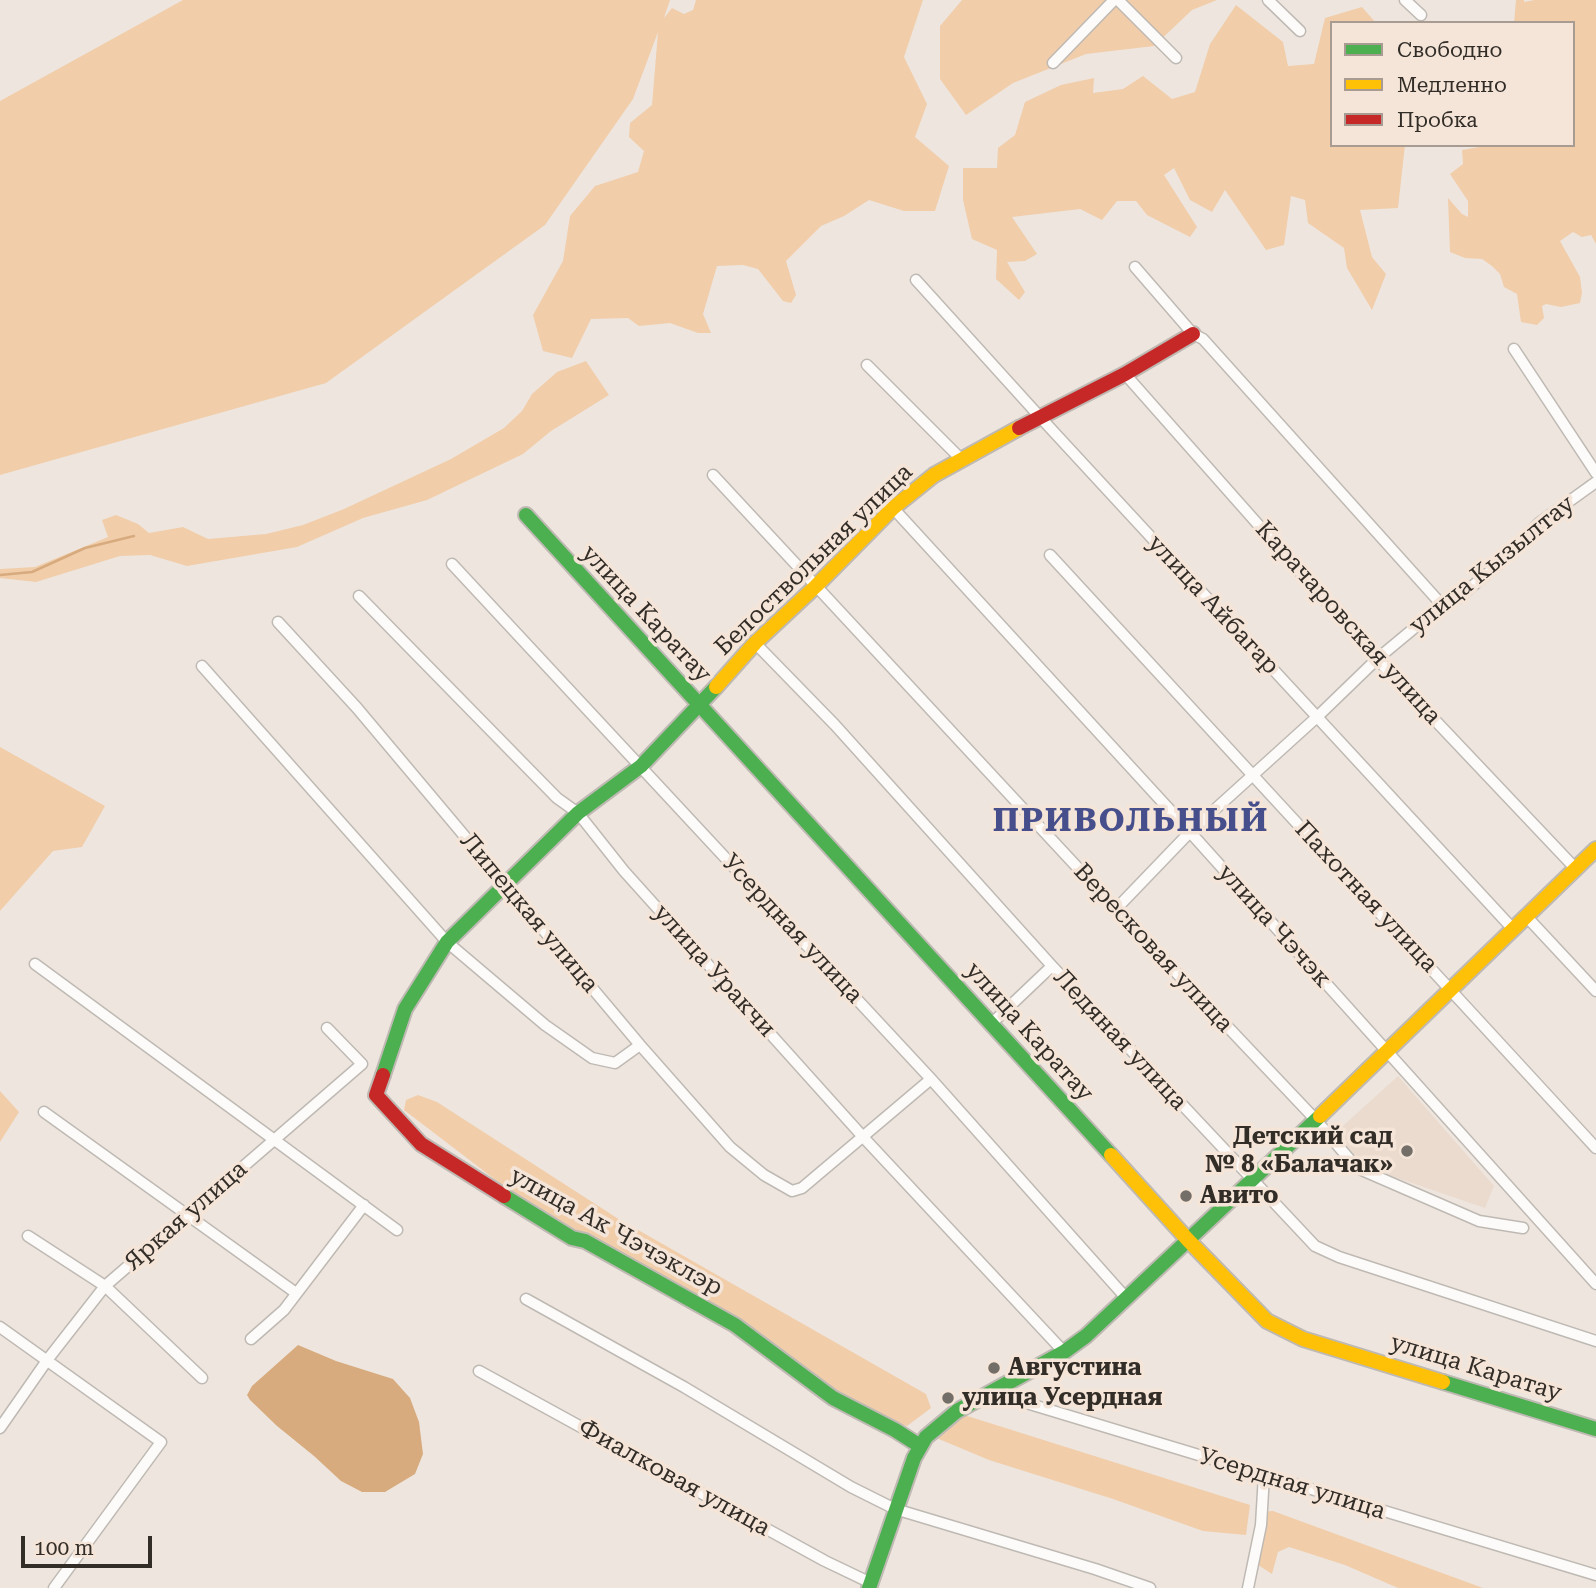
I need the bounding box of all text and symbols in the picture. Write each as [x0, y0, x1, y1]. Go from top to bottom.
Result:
legend [1330, 21, 1575, 147]
text: Свободно [1397, 38, 1503, 62]
text: Медленно [1397, 73, 1507, 97]
text: Пробка [1397, 108, 1478, 132]
street label: Белоствольная улица [709, 458, 919, 662]
street label: улица Кызылтау [1404, 490, 1580, 640]
street label: Карачаровская улица [1249, 515, 1447, 731]
street label: улица Айбагар [1141, 529, 1285, 681]
street label: улица Каратау [575, 539, 717, 689]
district label: ПРИВОЛЬНЫЙ [994, 803, 1268, 841]
street label: Пахотная улица [1289, 815, 1443, 979]
street label: Липецкая улица [454, 827, 604, 999]
street label: Усердная улица [715, 848, 869, 1010]
street label: Вересковая улица [1067, 858, 1239, 1038]
street label: улица Чэчэк [1211, 859, 1337, 993]
street label: улица Уракчи [647, 899, 781, 1043]
street label: улица Каратау [959, 956, 1099, 1108]
street label: Ледяная улица [1047, 963, 1193, 1117]
place label: Детский сад № 8 «Балачак» [1205, 1123, 1393, 1179]
marker: Детский сад № 8 «Балачак» [1399, 1143, 1415, 1159]
street label: Яркая улица [119, 1155, 253, 1277]
street label: улица Ак Чэчэклэр [505, 1162, 727, 1302]
place label: Авито [1200, 1182, 1279, 1210]
marker: Авито [1178, 1188, 1194, 1204]
street label: улица Каратау [1387, 1328, 1565, 1408]
place label: Августина [1008, 1354, 1142, 1382]
marker: Августина [986, 1360, 1002, 1376]
place label: улица Усердная [962, 1384, 1162, 1412]
marker: улица Усердная [940, 1390, 956, 1406]
street label: Фиалковая улица [573, 1413, 775, 1543]
street label: Усердная улица [1195, 1442, 1389, 1526]
scale bar [24, 1522, 156, 1566]
text: 100 m [34, 1536, 94, 1560]

